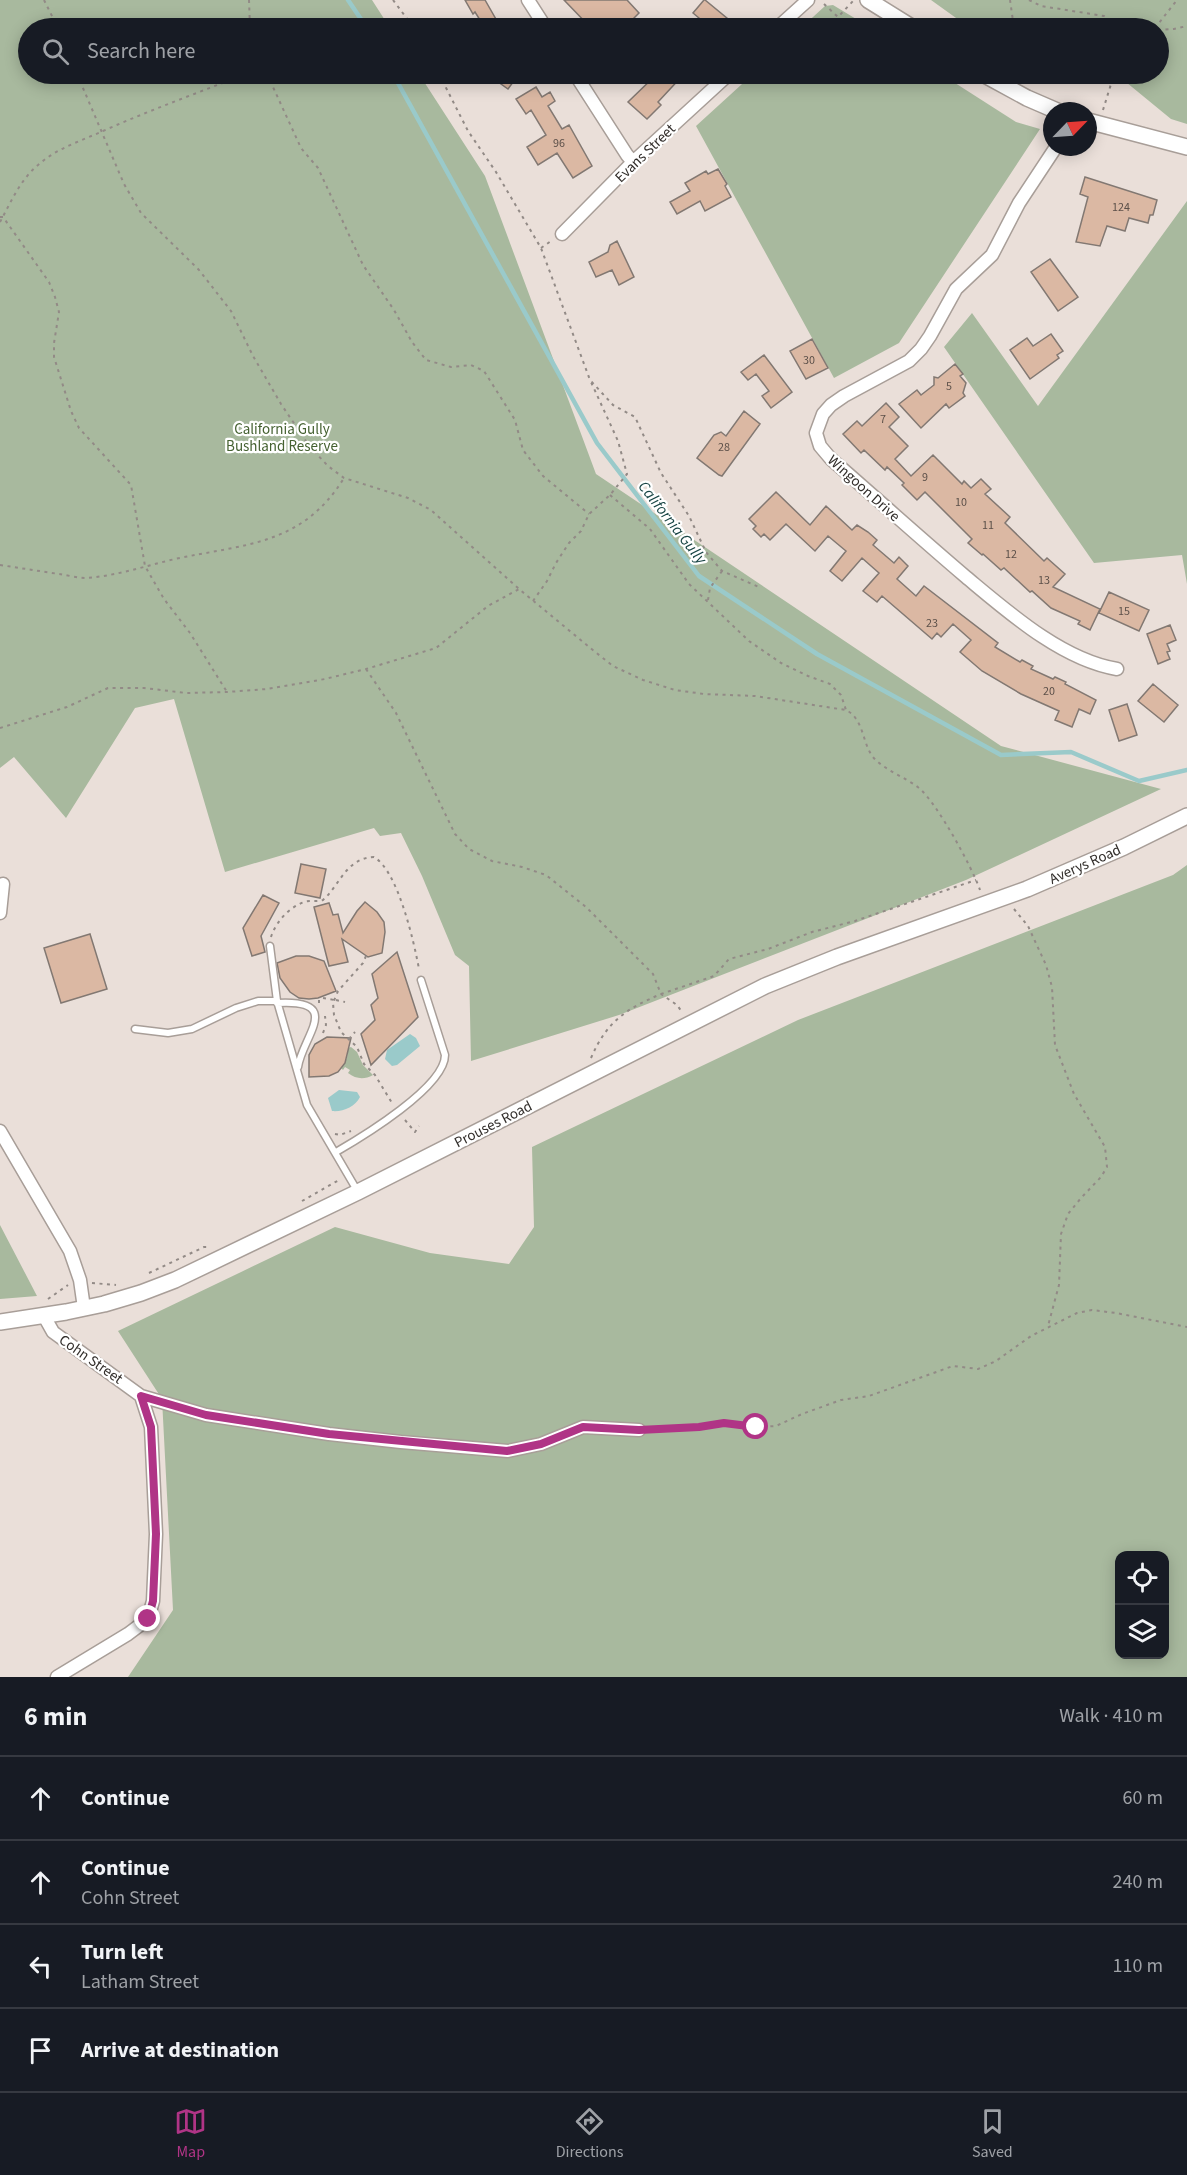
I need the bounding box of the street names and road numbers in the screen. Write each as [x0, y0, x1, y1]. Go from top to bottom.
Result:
street label: Evans Street [610, 119, 680, 188]
street label: Wingoon Drive [823, 450, 905, 527]
street label: Averys Road [1046, 839, 1124, 890]
street label: Prouses Road [451, 1096, 536, 1153]
street label: Cohn Street [55, 1330, 127, 1389]

